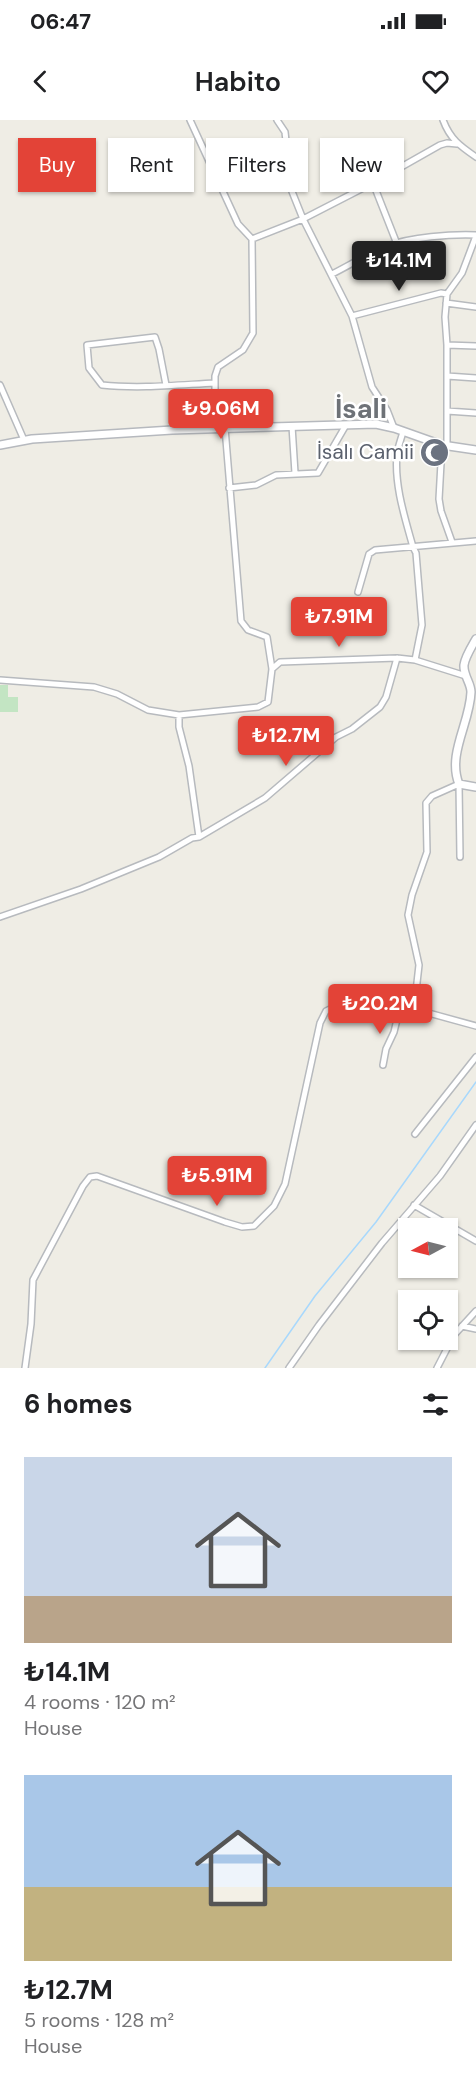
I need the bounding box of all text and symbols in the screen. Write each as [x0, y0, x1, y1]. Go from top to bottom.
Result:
text: 06:47 [30, 7, 91, 36]
text: Habito [195, 64, 281, 99]
icon: back [24, 65, 57, 98]
icon: heart [419, 65, 452, 98]
chip: Buy [18, 138, 96, 192]
chip: Rent [108, 138, 194, 192]
chip: Filters [206, 138, 308, 192]
chip: New [320, 138, 404, 192]
pin: ₺14.1M [350, 241, 448, 292]
text: ₺14.1M [366, 247, 432, 273]
pin: ₺9.06M [172, 389, 270, 440]
district label: İsali [335, 391, 387, 426]
text: ₺9.06M [182, 395, 260, 421]
mosque icon: İsalı Camii [419, 436, 451, 468]
place label: İsalı Camii [317, 438, 414, 466]
pin: ₺7.91M [290, 597, 388, 648]
text: ₺7.91M [305, 603, 373, 629]
pin: ₺12.7M [237, 716, 335, 767]
text: ₺12.7M [252, 722, 320, 748]
pin: ₺20.2M [331, 984, 429, 1035]
text: ₺20.2M [342, 990, 418, 1016]
pin: ₺5.91M [168, 1156, 266, 1207]
text: ₺5.91M [182, 1162, 252, 1188]
north arrow [398, 1218, 458, 1278]
map controls [398, 1218, 458, 1350]
button: locate [398, 1290, 458, 1350]
text: 6 homes [24, 1387, 132, 1421]
icon: filters [419, 1388, 452, 1421]
icon: home [184, 1496, 292, 1604]
text: ₺14.1M [24, 1655, 110, 1689]
text: 4 rooms · 120 m² [24, 1689, 176, 1715]
text: House [24, 1715, 82, 1741]
icon: home [184, 1814, 292, 1922]
text: ₺12.7M [24, 1973, 113, 2007]
text: 5 rooms · 128 m² [24, 2007, 174, 2033]
text: House [24, 2033, 82, 2059]

